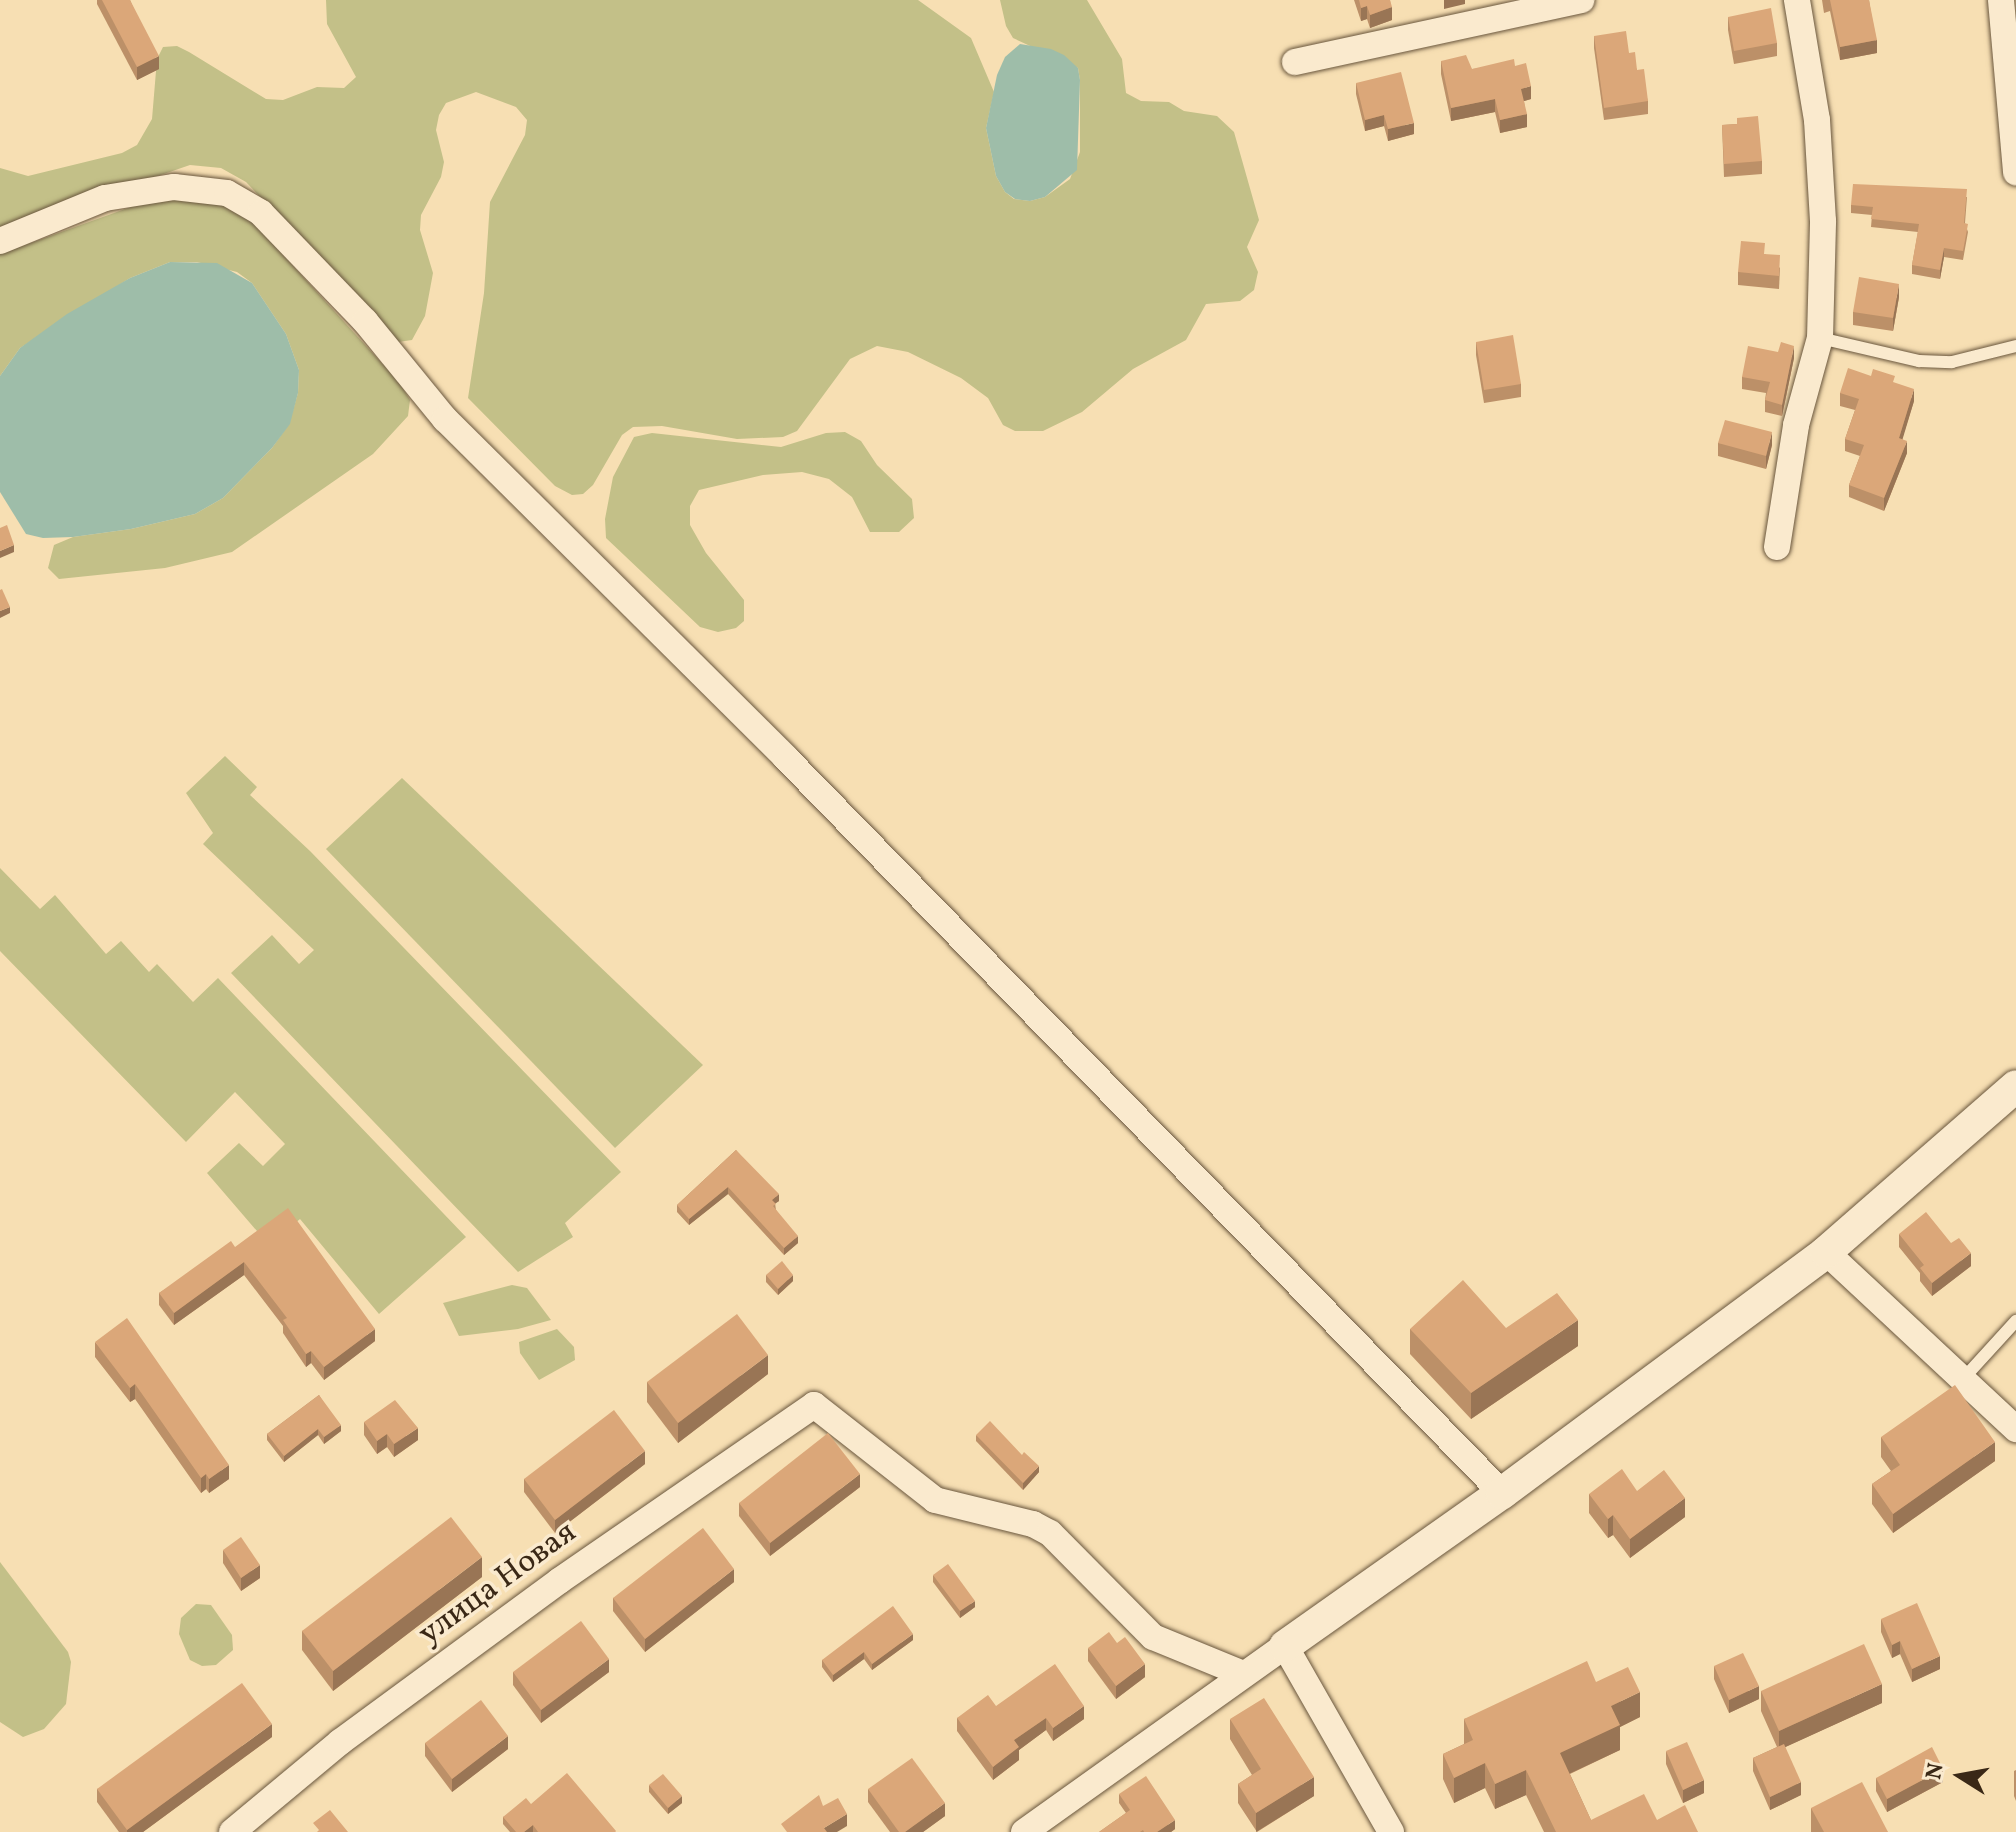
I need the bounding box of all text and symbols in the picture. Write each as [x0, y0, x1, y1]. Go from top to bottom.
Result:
street label: улица Новая [412, 1514, 584, 1654]
north arrow [1920, 1736, 2000, 1816]
text: N [1919, 1761, 1953, 1782]

